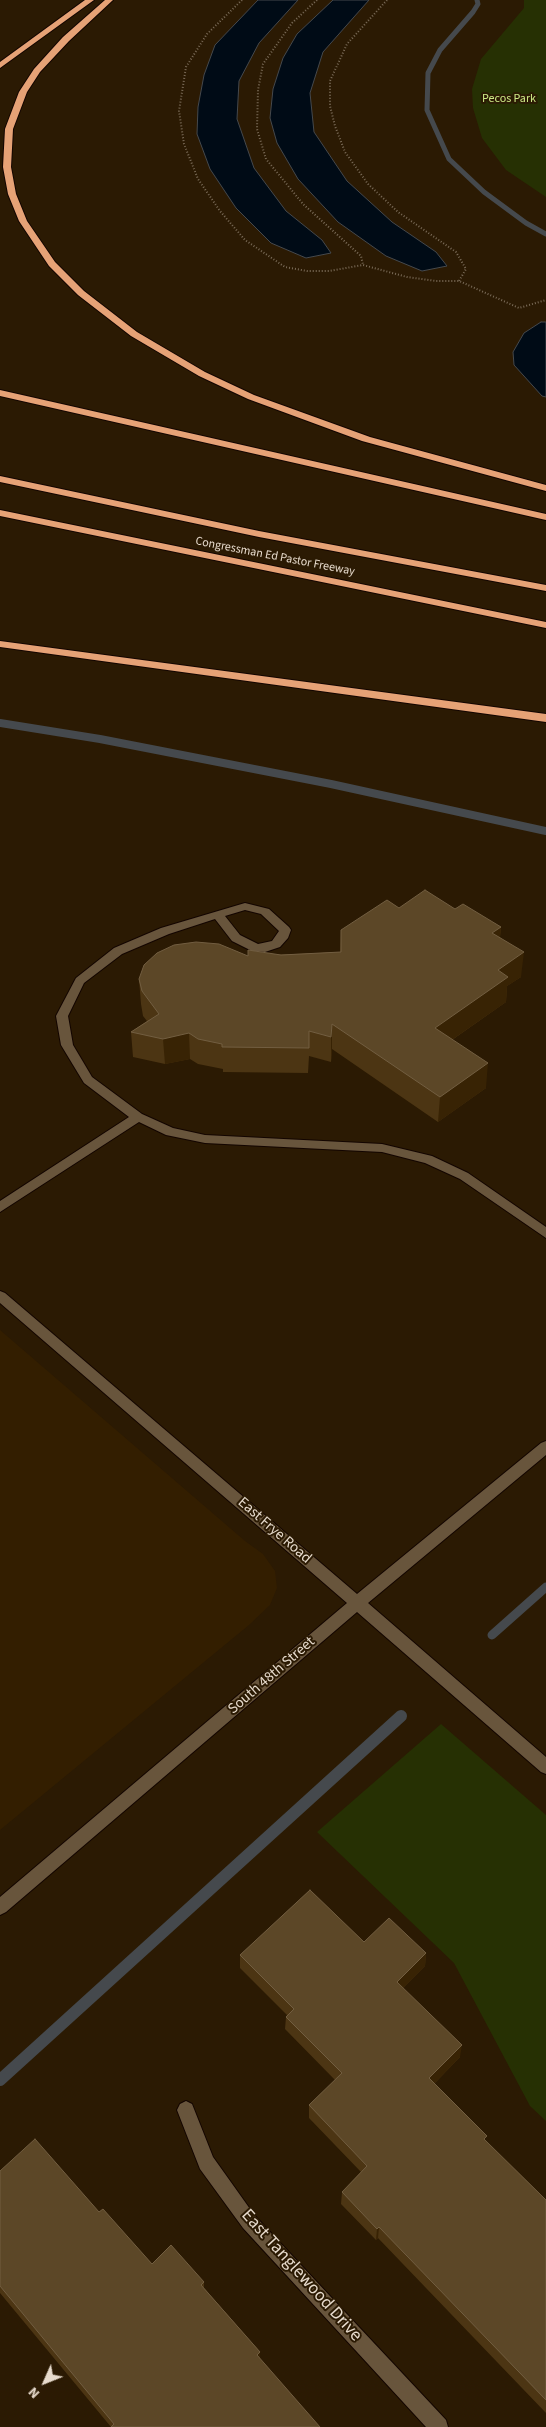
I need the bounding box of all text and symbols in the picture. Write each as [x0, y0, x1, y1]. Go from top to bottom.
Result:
park label: Pecos Park [482, 92, 536, 106]
street label: Congressman Ed Pastor Freeway [194, 534, 356, 580]
street label: East Frye Road [233, 1494, 315, 1568]
street label: South 48th Street [225, 1633, 319, 1719]
street label: East Tanglewood Drive [236, 2205, 366, 2347]
north arrow [20, 2357, 70, 2407]
text: N [24, 2382, 45, 2403]

